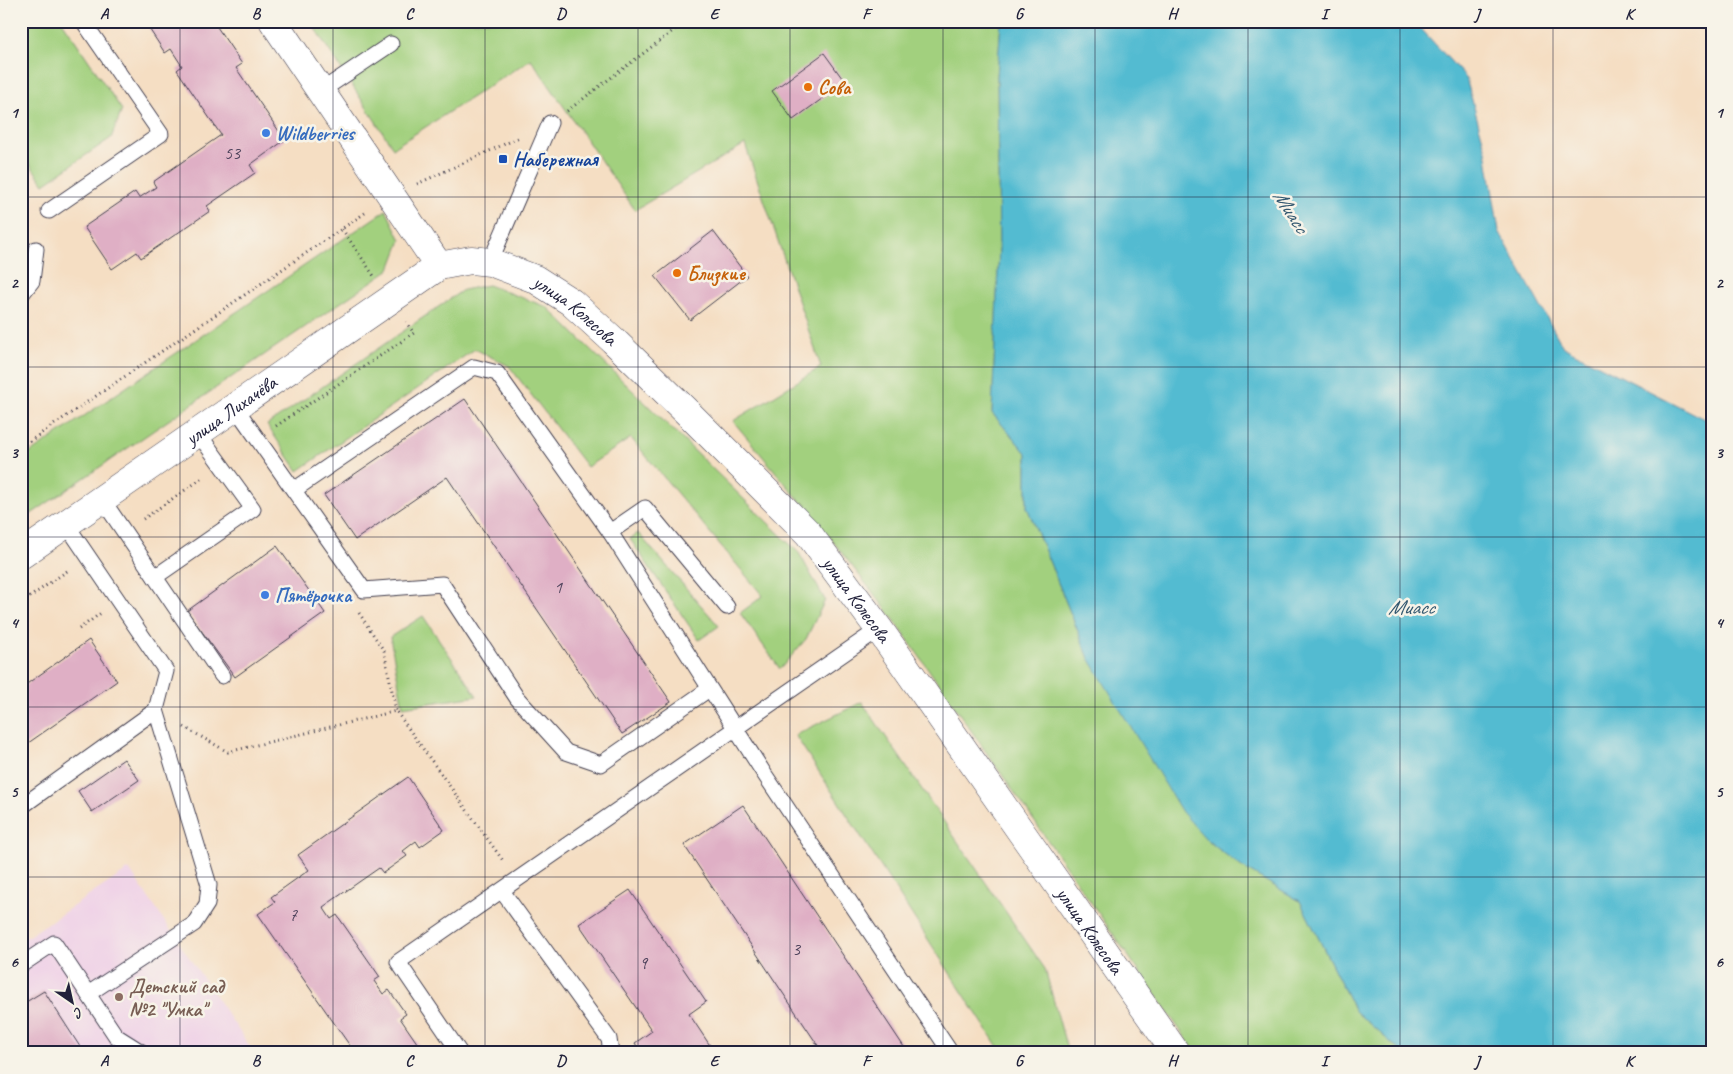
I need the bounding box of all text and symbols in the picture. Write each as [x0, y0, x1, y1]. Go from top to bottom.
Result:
text: A [100, 4, 110, 24]
text: B [252, 4, 262, 24]
text: C [405, 4, 415, 24]
text: D [556, 4, 567, 24]
text: E [710, 4, 721, 24]
text: F [862, 4, 873, 24]
text: G [1015, 4, 1025, 24]
text: H [1167, 4, 1179, 24]
text: I [1321, 4, 1331, 24]
text: J [1473, 4, 1482, 24]
text: K [1625, 4, 1637, 24]
place label: Сова [818, 75, 852, 100]
marker: Сова [802, 81, 814, 93]
text: 1 [10, 103, 19, 123]
text: 1 [1715, 103, 1724, 123]
place label: Wildberries [276, 121, 356, 146]
marker: Wildberries [260, 127, 272, 139]
house number: 53 [224, 142, 242, 164]
place label: Набережная [513, 147, 600, 172]
marker: Набережная [497, 153, 509, 165]
water label: Миасс [1268, 185, 1316, 240]
place label: Близкие [687, 261, 747, 287]
marker: Близкие [671, 267, 683, 279]
street label: улица Колесова [528, 268, 624, 351]
text: 2 [10, 273, 19, 293]
text: 2 [1715, 273, 1724, 293]
street label: улица Лихачёва [179, 369, 282, 451]
text: 3 [10, 443, 19, 463]
text: 3 [1715, 443, 1724, 463]
street label: улица Колесова [816, 551, 898, 648]
house number: 1 [554, 576, 563, 598]
place label: Пятёрочка [275, 583, 353, 608]
marker: Пятёрочка [259, 589, 271, 601]
water label: Миасс [1388, 594, 1437, 620]
text: 4 [10, 613, 19, 633]
text: 4 [1715, 613, 1724, 633]
text: 5 [11, 782, 20, 802]
text: 5 [1716, 782, 1725, 802]
street label: улица Колесова [1050, 881, 1130, 980]
house number: 7 [289, 904, 298, 926]
house number: 3 [792, 938, 802, 960]
text: 6 [10, 952, 19, 972]
house number: 9 [639, 952, 649, 974]
text: 6 [1715, 952, 1724, 972]
place label: Детский сад №2 "Умка" [129, 974, 226, 1022]
north arrow [48, 976, 98, 1026]
marker: Детский сад №2 "Умка" [113, 991, 125, 1003]
text: С [70, 1003, 87, 1023]
text: A [100, 1051, 110, 1071]
text: B [252, 1051, 262, 1071]
text: C [405, 1051, 415, 1071]
text: D [556, 1051, 567, 1071]
text: E [710, 1051, 721, 1071]
text: F [862, 1051, 873, 1071]
text: G [1015, 1051, 1025, 1071]
text: H [1167, 1051, 1179, 1071]
text: I [1321, 1051, 1331, 1071]
text: J [1473, 1051, 1482, 1071]
text: K [1625, 1051, 1637, 1071]

